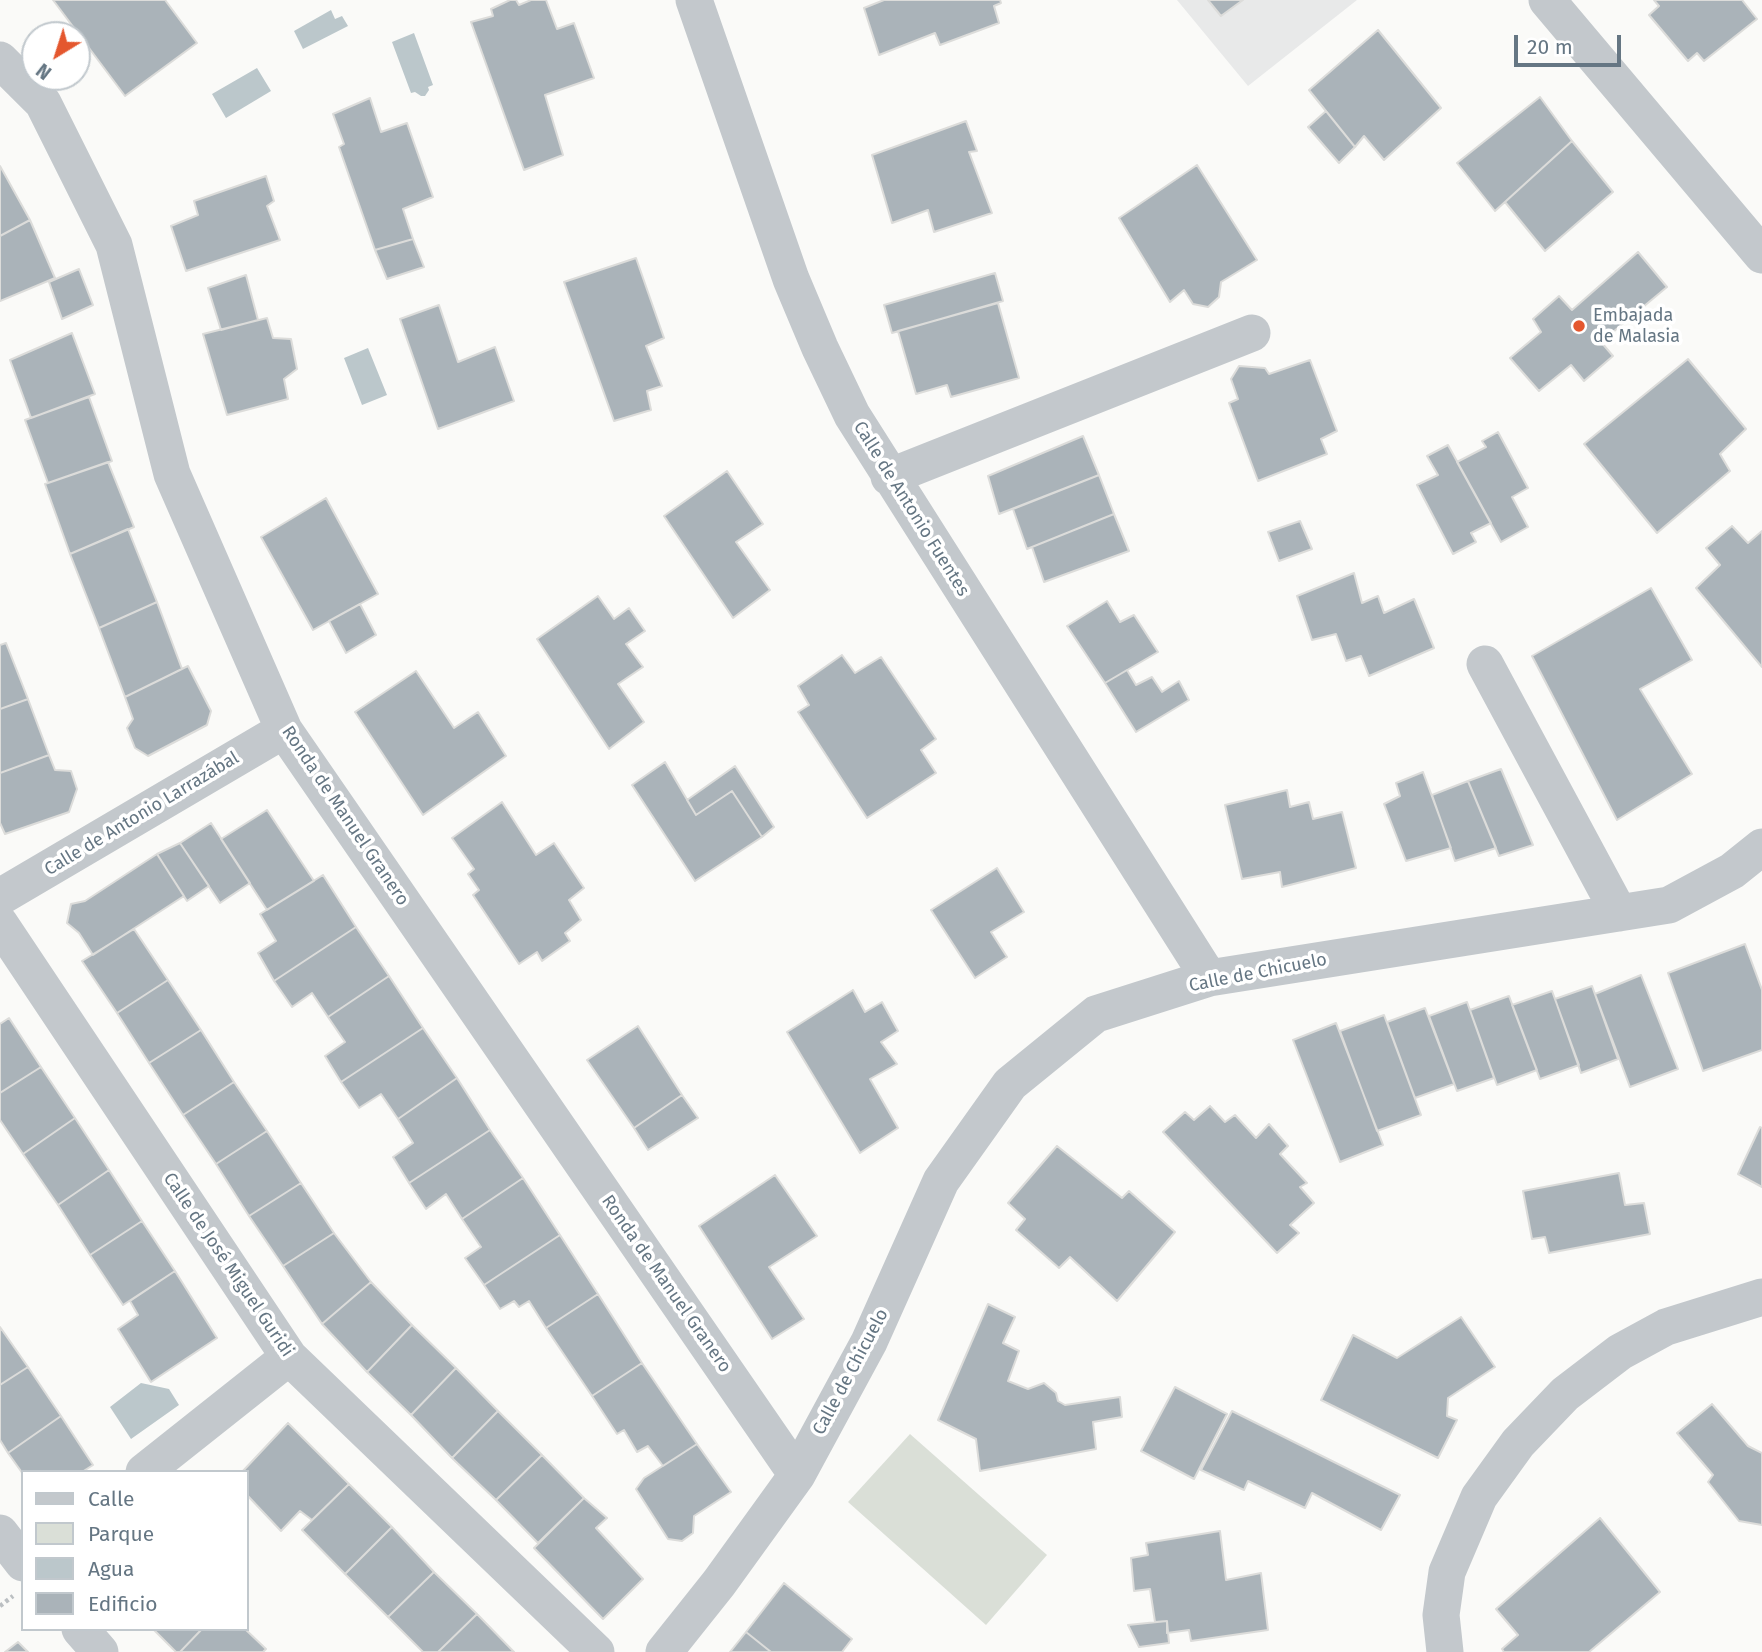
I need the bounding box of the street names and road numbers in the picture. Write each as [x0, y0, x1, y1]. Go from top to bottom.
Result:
street label: Calle de Antonio Fuentes [848, 418, 974, 600]
street label: Ronda de Manuel Granero [277, 722, 413, 910]
street label: Calle de Antonio Larrazábal [41, 747, 243, 881]
street label: Calle de Chicuelo [1187, 949, 1329, 997]
street label: Calle de José Miguel Guridi [158, 1169, 298, 1361]
street label: Ronda de Manuel Granero [596, 1191, 736, 1377]
street label: Calle de Chicuelo [809, 1305, 893, 1439]

